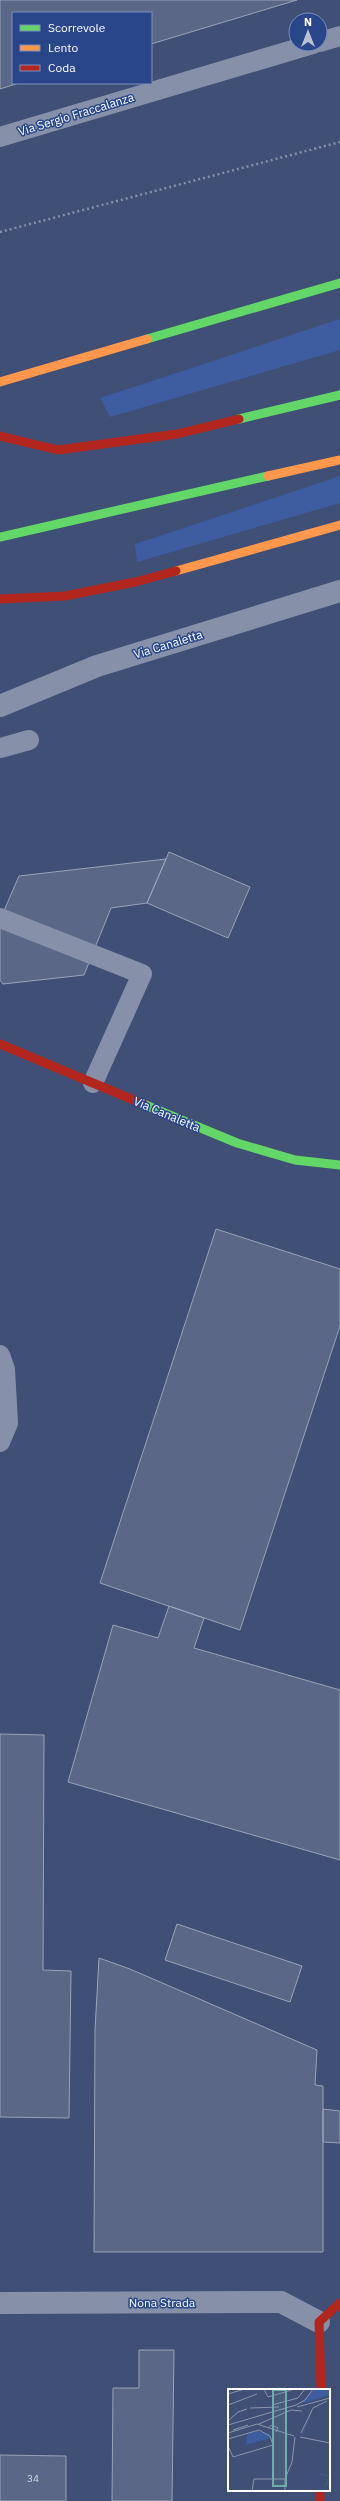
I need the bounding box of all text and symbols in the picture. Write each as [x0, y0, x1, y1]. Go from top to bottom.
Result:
legend [12, 12, 152, 84]
north arrow [288, 12, 328, 52]
text: N [304, 15, 312, 29]
text: Scorrevole [48, 20, 106, 35]
text: Lento [48, 40, 78, 55]
text: Coda [48, 60, 76, 75]
street label: Via Sergio Fraccalanza [16, 89, 136, 139]
street label: Via Canaletta [132, 626, 205, 662]
street label: Via Canaletta [131, 1093, 203, 1135]
street label: Nona Strada [129, 2295, 196, 2310]
inset map [228, 2389, 330, 2491]
house number: 34 [27, 2472, 39, 2485]

